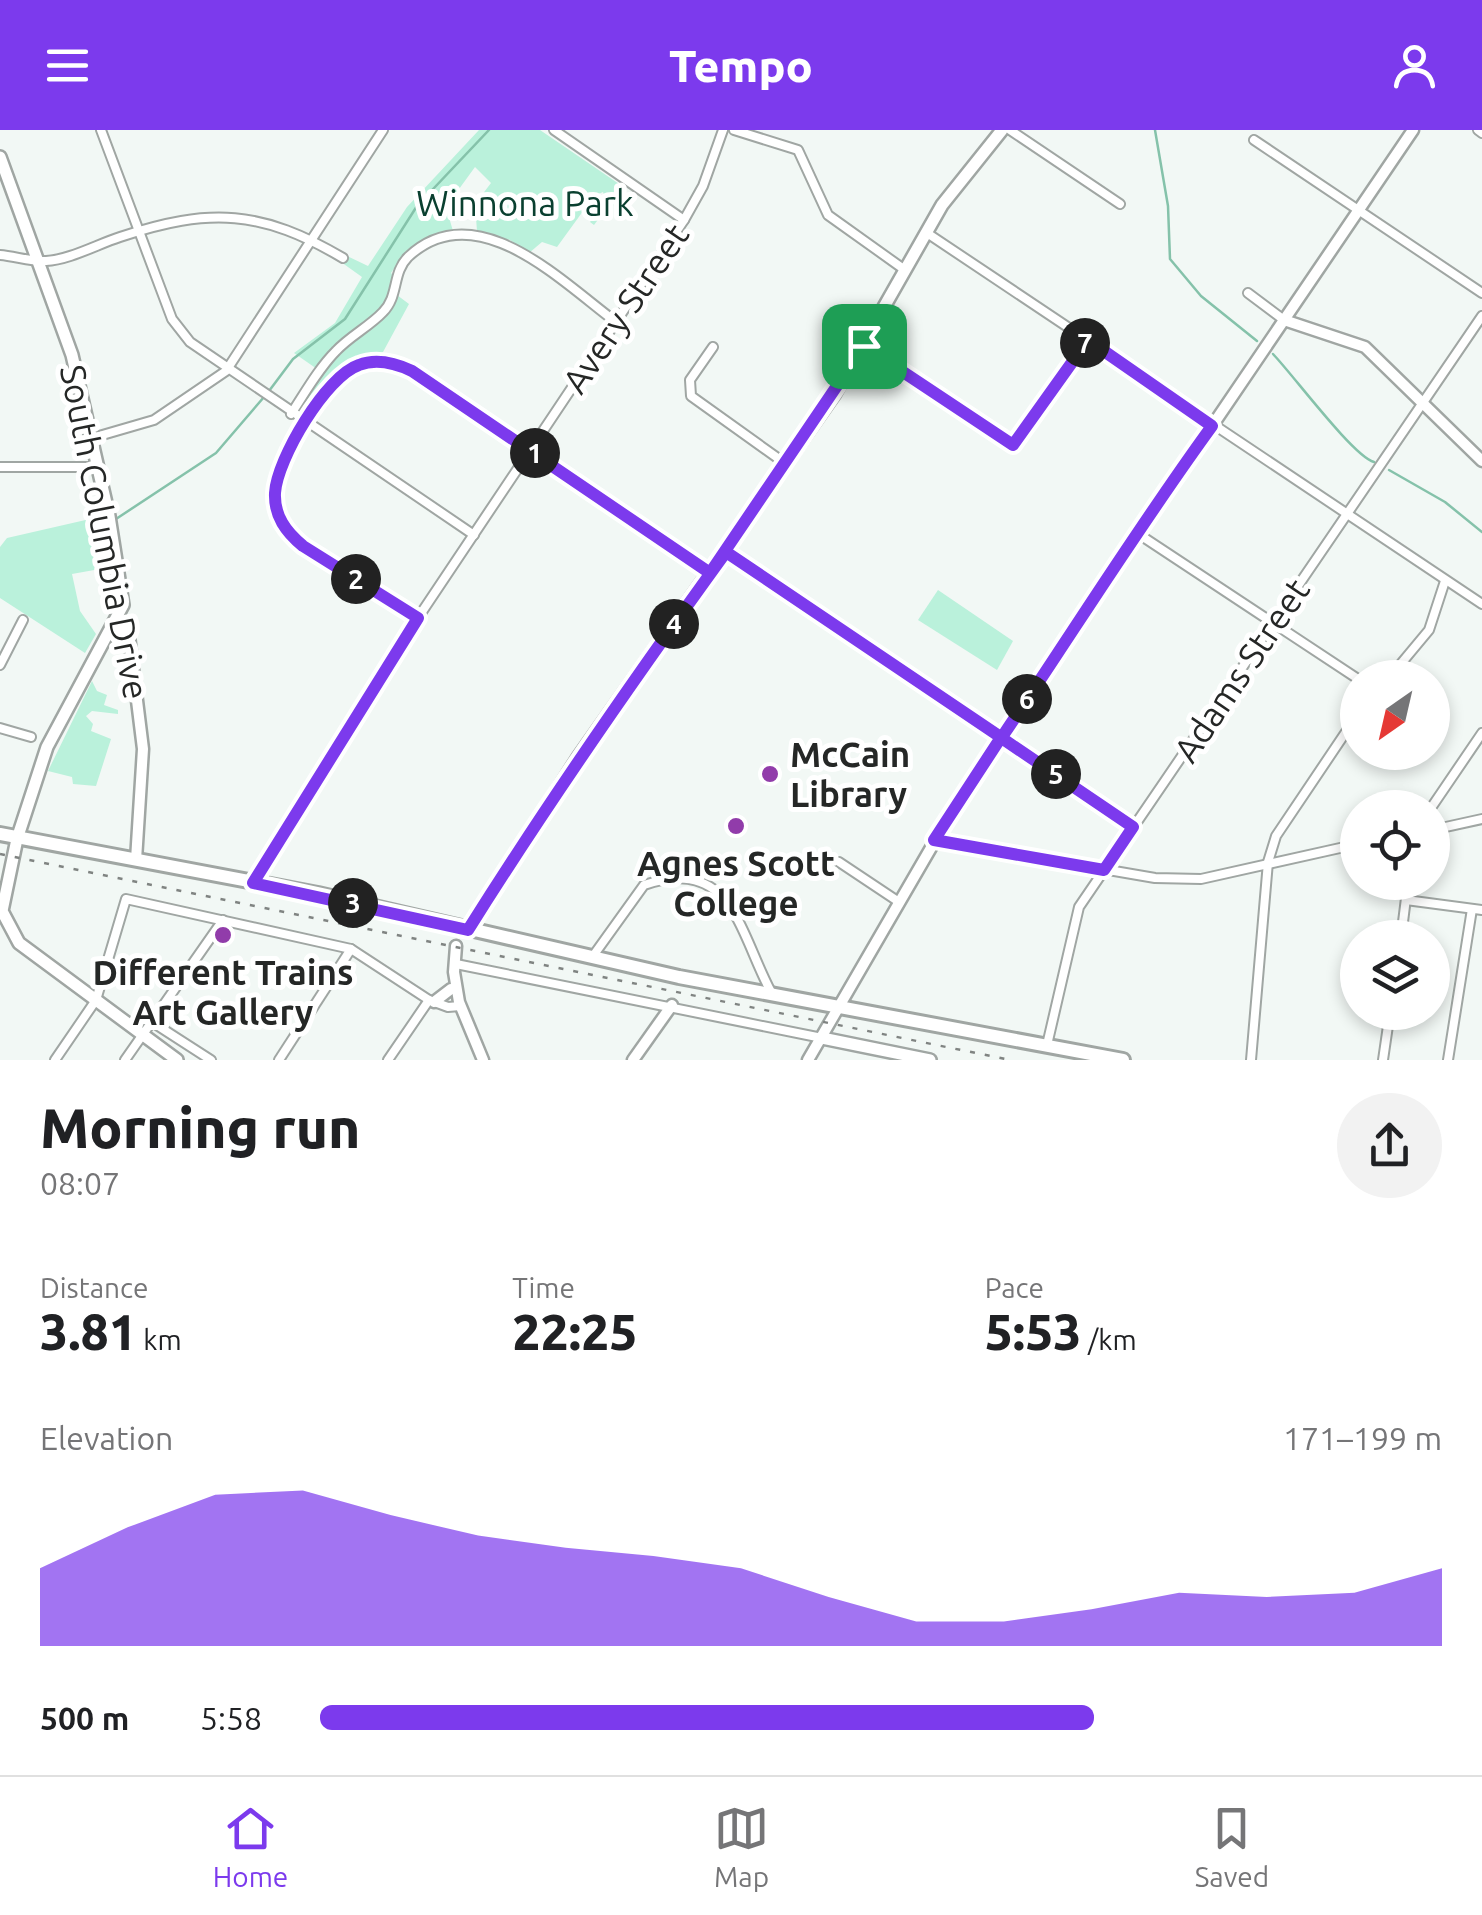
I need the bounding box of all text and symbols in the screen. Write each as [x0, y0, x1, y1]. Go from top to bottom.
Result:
icon: menu [40, 38, 95, 93]
icon: person [1387, 38, 1442, 93]
text: Tempo [669, 40, 813, 91]
park label: Winnona Park [416, 183, 634, 223]
street label: Avery Street [554, 216, 696, 400]
pin [822, 304, 907, 389]
pin: 7 [1060, 318, 1110, 368]
icon: arrive [837, 319, 892, 374]
text: 7 [1077, 327, 1093, 358]
street label: South Columbia Drive [53, 362, 157, 702]
pin: 1 [510, 428, 560, 478]
text: 1 [527, 437, 543, 468]
pin: 2 [331, 554, 381, 604]
text: 2 [348, 563, 364, 594]
street label: Adams Street [1165, 571, 1317, 769]
pin: 4 [649, 599, 699, 649]
text: 4 [666, 608, 682, 639]
north arrow [1340, 660, 1450, 770]
map controls [1340, 660, 1450, 1030]
pin: 6 [1002, 674, 1052, 724]
text: 6 [1019, 683, 1035, 714]
place label: McCain Library [790, 734, 910, 814]
pin: 5 [1031, 749, 1081, 799]
text: 5 [1048, 758, 1064, 789]
marker: McCain Library [759, 763, 781, 785]
button: locate [1340, 790, 1450, 900]
marker: Agnes Scott College [725, 815, 747, 837]
place label: Agnes Scott College [637, 843, 835, 923]
pin: 3 [328, 878, 378, 928]
text: 3 [345, 887, 361, 918]
button: layers [1340, 920, 1450, 1030]
marker: Different Trains Art Gallery [212, 924, 234, 946]
place label: Different Trains Art Gallery [93, 952, 353, 1032]
button: share [1337, 1093, 1442, 1198]
text: Morning run [40, 1097, 361, 1158]
text: 08:07 [40, 1165, 120, 1201]
text: Distance [40, 1272, 148, 1303]
text: Time [512, 1272, 575, 1303]
text: Pace [985, 1272, 1044, 1303]
text: 3.81 [40, 1303, 137, 1359]
text: 22:25 [512, 1303, 637, 1359]
text: 5:53 [985, 1303, 1082, 1359]
text: km [137, 1324, 182, 1355]
text: /km [1082, 1324, 1137, 1355]
text: Elevation [40, 1420, 173, 1456]
text: 171–199 m [1283, 1420, 1442, 1456]
text: 500 m [40, 1700, 129, 1736]
text: 5:58 [200, 1700, 262, 1736]
tab: Home [213, 1801, 288, 1892]
tab: Map [714, 1801, 769, 1892]
tab: Saved [1195, 1801, 1269, 1892]

